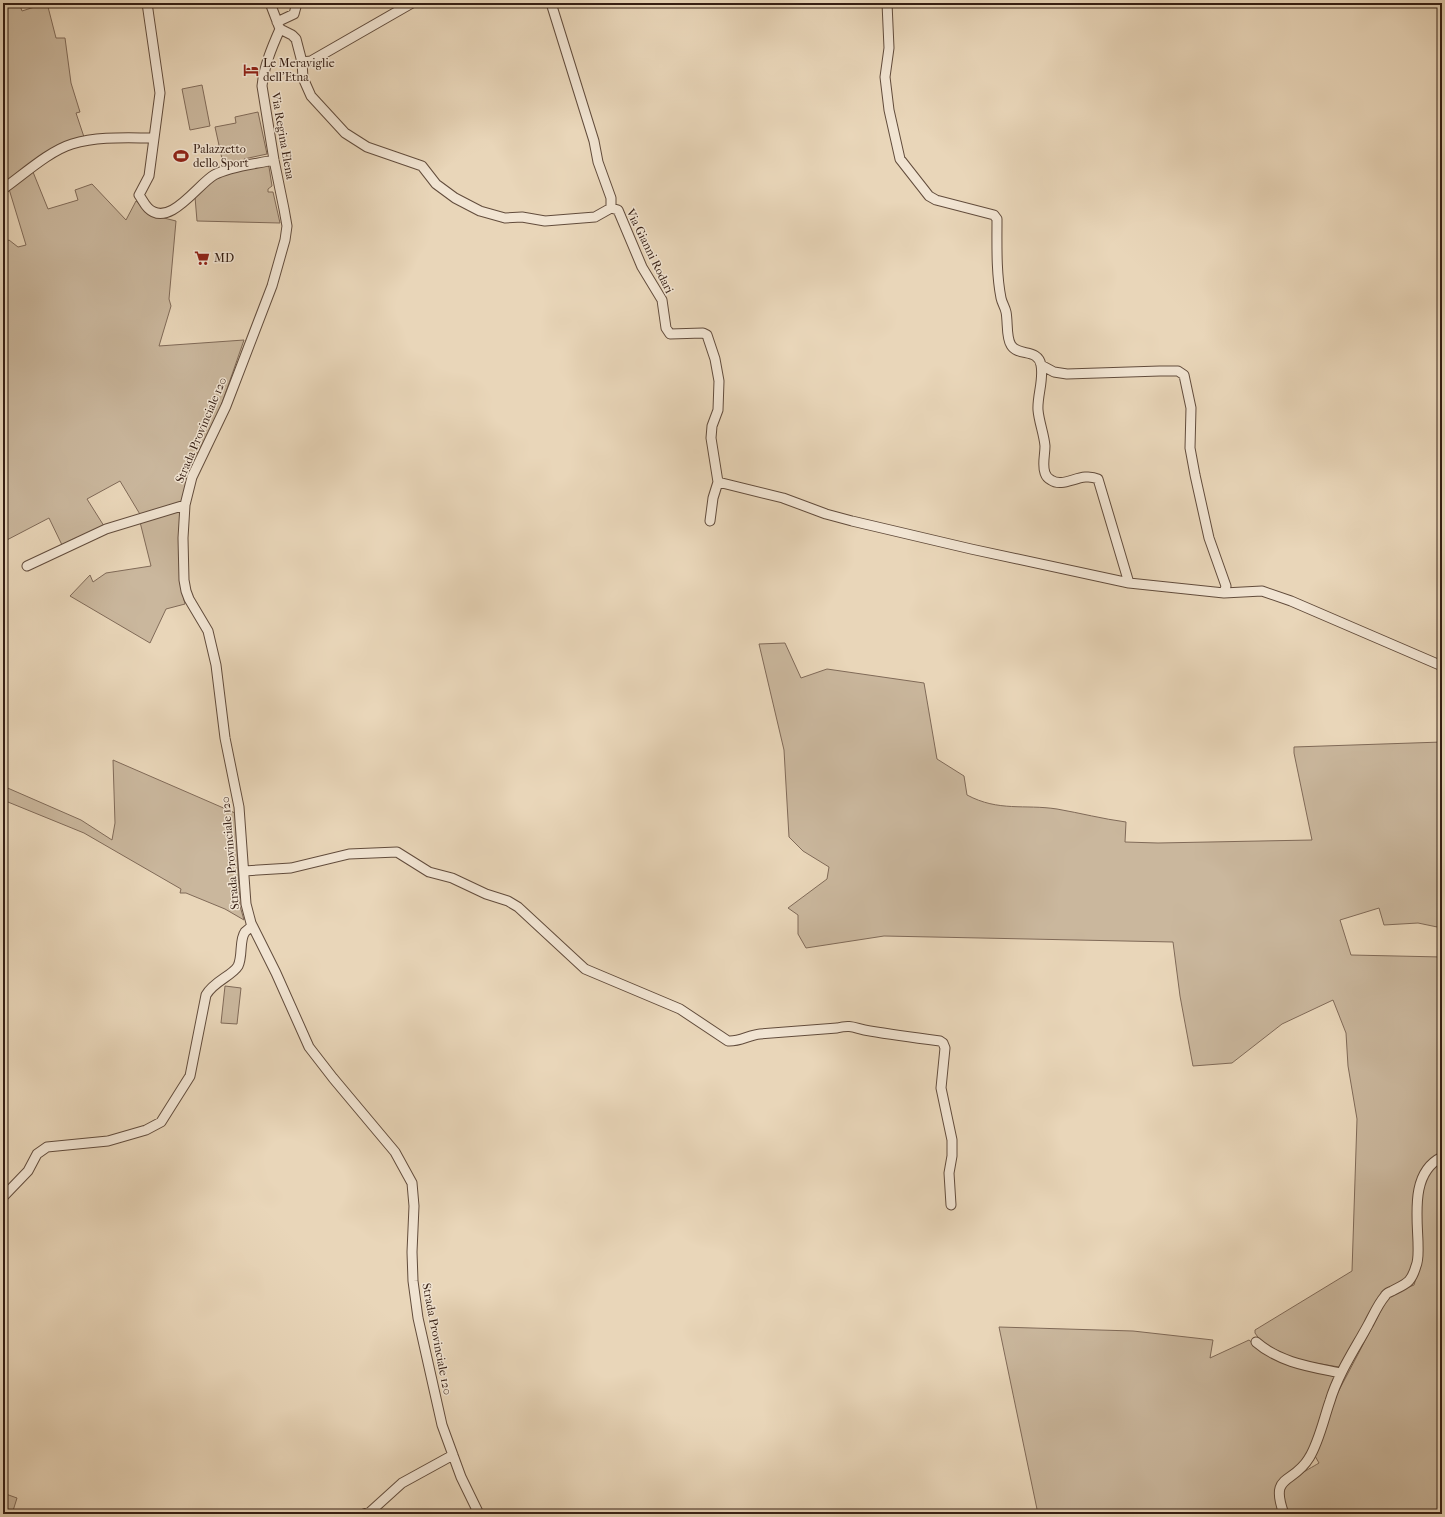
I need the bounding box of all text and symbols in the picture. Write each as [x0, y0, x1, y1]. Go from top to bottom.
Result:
place label: Le Meraviglie dell'Etna [263, 56, 335, 84]
hotel icon: Le Meraviglie dell'Etna [242, 61, 260, 79]
street label: Via Regina Elena [268, 90, 298, 181]
place label: Palazzetto dello Sport [193, 142, 250, 170]
sports icon: Palazzetto dello Sport [172, 147, 190, 165]
street label: Via Gianni Rodari [623, 205, 677, 296]
supermarket icon: MD [193, 249, 211, 267]
place label: MD [214, 251, 234, 265]
street label: Strada Provinciale 120 [172, 375, 230, 485]
street label: Strada Provinciale 120 [218, 796, 242, 910]
street label: Strada Provinciale 120 [419, 1282, 455, 1396]

